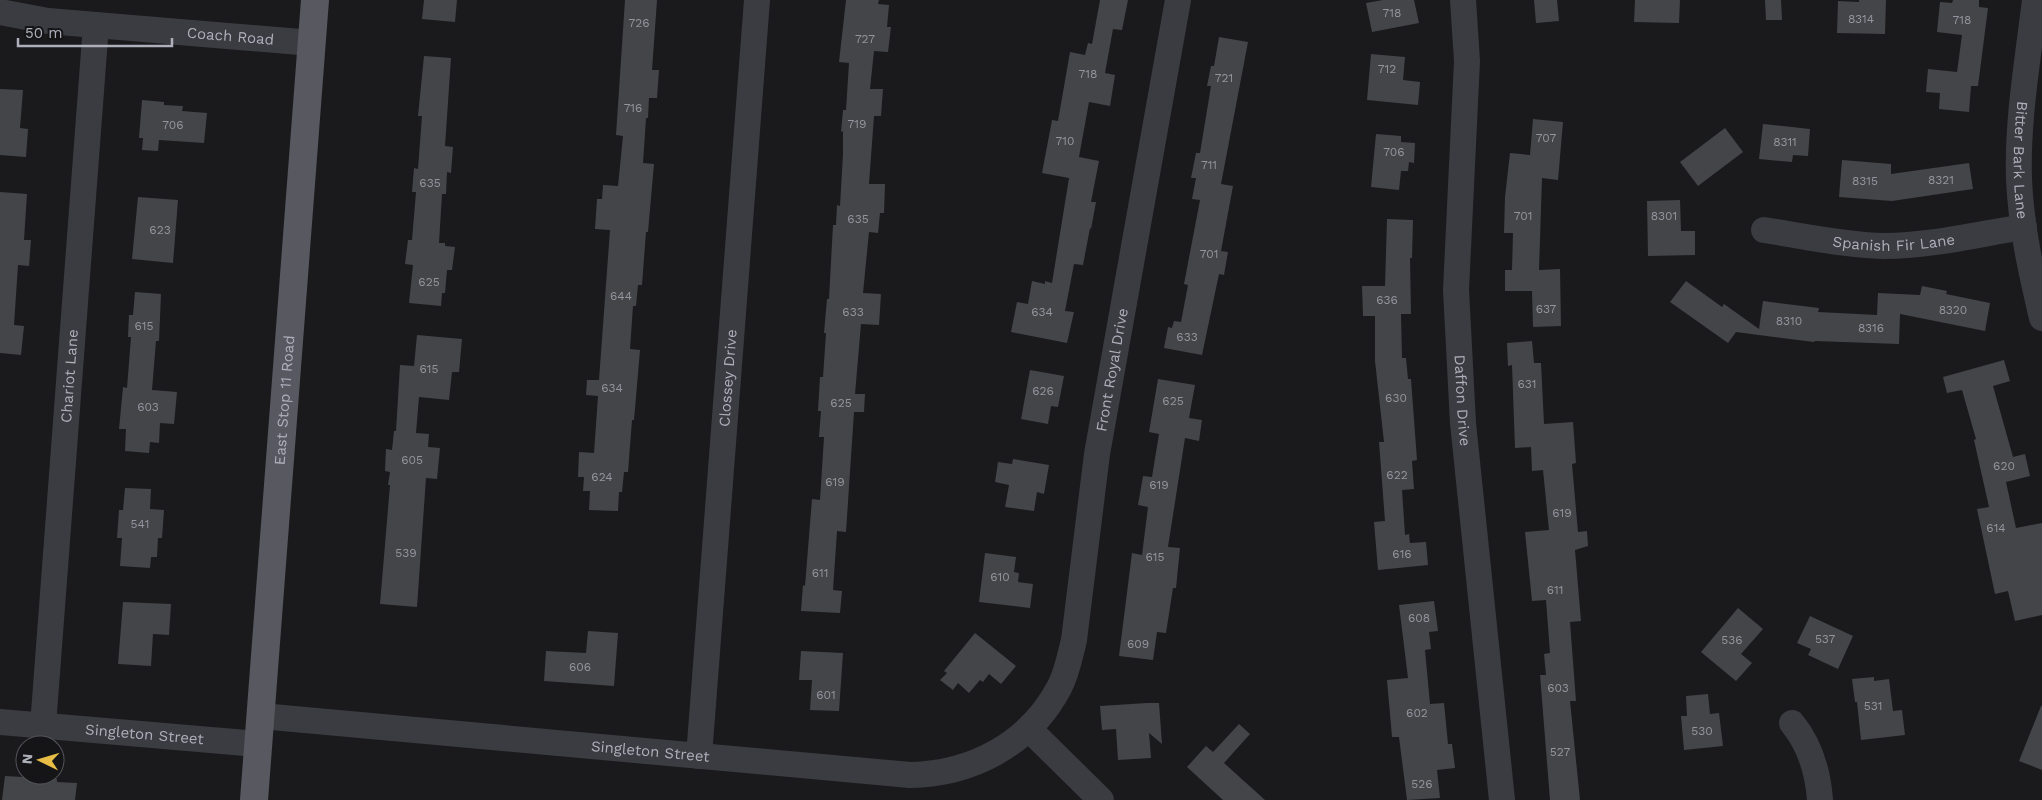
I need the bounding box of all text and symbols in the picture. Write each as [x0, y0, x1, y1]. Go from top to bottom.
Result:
house number: 718 [1383, 6, 1401, 20]
house number: 8314 [1848, 12, 1874, 26]
house number: 718 [1953, 13, 1971, 27]
scale bar [18, 15, 171, 47]
house number: 726 [628, 16, 650, 30]
text: 50 m [25, 24, 62, 42]
street label: Coach Road [186, 24, 275, 49]
house number: 727 [855, 32, 875, 46]
house number: 712 [1378, 62, 1396, 76]
house number: 718 [1079, 67, 1097, 81]
house number: 721 [1215, 71, 1233, 85]
street label: Bitter Bark Lane [2010, 100, 2031, 220]
house number: 716 [624, 101, 642, 115]
house number: 719 [848, 117, 866, 131]
house number: 706 [162, 118, 184, 132]
house number: 707 [1536, 131, 1556, 145]
house number: 710 [1056, 134, 1074, 148]
house number: 8311 [1773, 135, 1797, 149]
house number: 706 [1383, 145, 1405, 159]
house number: 711 [1201, 158, 1217, 172]
house number: 8321 [1928, 173, 1954, 187]
house number: 8315 [1852, 174, 1878, 188]
house number: 635 [419, 176, 441, 190]
house number: 701 [1514, 209, 1532, 223]
house number: 8301 [1651, 209, 1677, 223]
house number: 635 [847, 212, 869, 226]
house number: 623 [149, 223, 171, 237]
street label: Spanish Fir Lane [1832, 230, 1956, 255]
house number: 701 [1200, 247, 1218, 261]
house number: 625 [418, 275, 440, 289]
house number: 644 [610, 289, 632, 303]
house number: 636 [1376, 293, 1398, 307]
house number: 637 [1536, 302, 1557, 316]
house number: 8320 [1939, 303, 1967, 317]
house number: 633 [842, 305, 864, 319]
house number: 634 [1031, 305, 1053, 319]
street label: Front Royal Drive [1092, 307, 1132, 433]
house number: 8310 [1776, 314, 1802, 328]
house number: 615 [135, 319, 153, 333]
house number: 8316 [1858, 321, 1884, 335]
street label: Chariot Lane [57, 328, 82, 424]
street label: Clossey Drive [715, 329, 741, 428]
house number: 633 [1176, 330, 1198, 344]
street label: East Stop 11 Road [271, 335, 298, 466]
street label: Daffon Drive [1450, 354, 1474, 447]
house number: 615 [420, 362, 438, 376]
house number: 631 [1518, 377, 1536, 391]
house number: 634 [601, 381, 623, 395]
house number: 626 [1032, 384, 1054, 398]
house number: 630 [1385, 391, 1407, 405]
house number: 625 [1162, 394, 1184, 408]
house number: 625 [830, 396, 852, 410]
house number: 603 [137, 400, 159, 414]
house number: 605 [401, 453, 423, 467]
house number: 620 [1993, 459, 2015, 473]
house number: 622 [1386, 468, 1408, 482]
house number: 624 [591, 470, 613, 484]
house number: 619 [825, 475, 845, 489]
house number: 619 [1149, 478, 1169, 492]
house number: 619 [1552, 506, 1572, 520]
house number: 541 [131, 517, 149, 531]
house number: 614 [1986, 521, 2006, 535]
house number: 539 [395, 546, 417, 560]
house number: 616 [1392, 547, 1412, 561]
house number: 615 [1146, 550, 1164, 564]
house number: 611 [812, 566, 828, 580]
house number: 610 [990, 570, 1010, 584]
house number: 611 [1547, 583, 1563, 597]
house number: 608 [1408, 611, 1430, 625]
house number: 537 [1815, 632, 1835, 646]
house number: 536 [1721, 633, 1743, 647]
house number: 609 [1127, 637, 1149, 651]
house number: 606 [569, 660, 591, 674]
house number: 603 [1547, 681, 1569, 695]
house number: 601 [816, 688, 836, 702]
house number: 531 [1864, 699, 1882, 713]
house number: 602 [1406, 706, 1428, 720]
street label: Singleton Street [85, 720, 205, 748]
house number: 530 [1691, 724, 1713, 738]
north arrow [15, 735, 65, 785]
street label: Singleton Street [590, 737, 711, 766]
house number: 527 [1550, 745, 1570, 759]
text: N [19, 753, 35, 765]
house number: 526 [1411, 777, 1433, 791]

